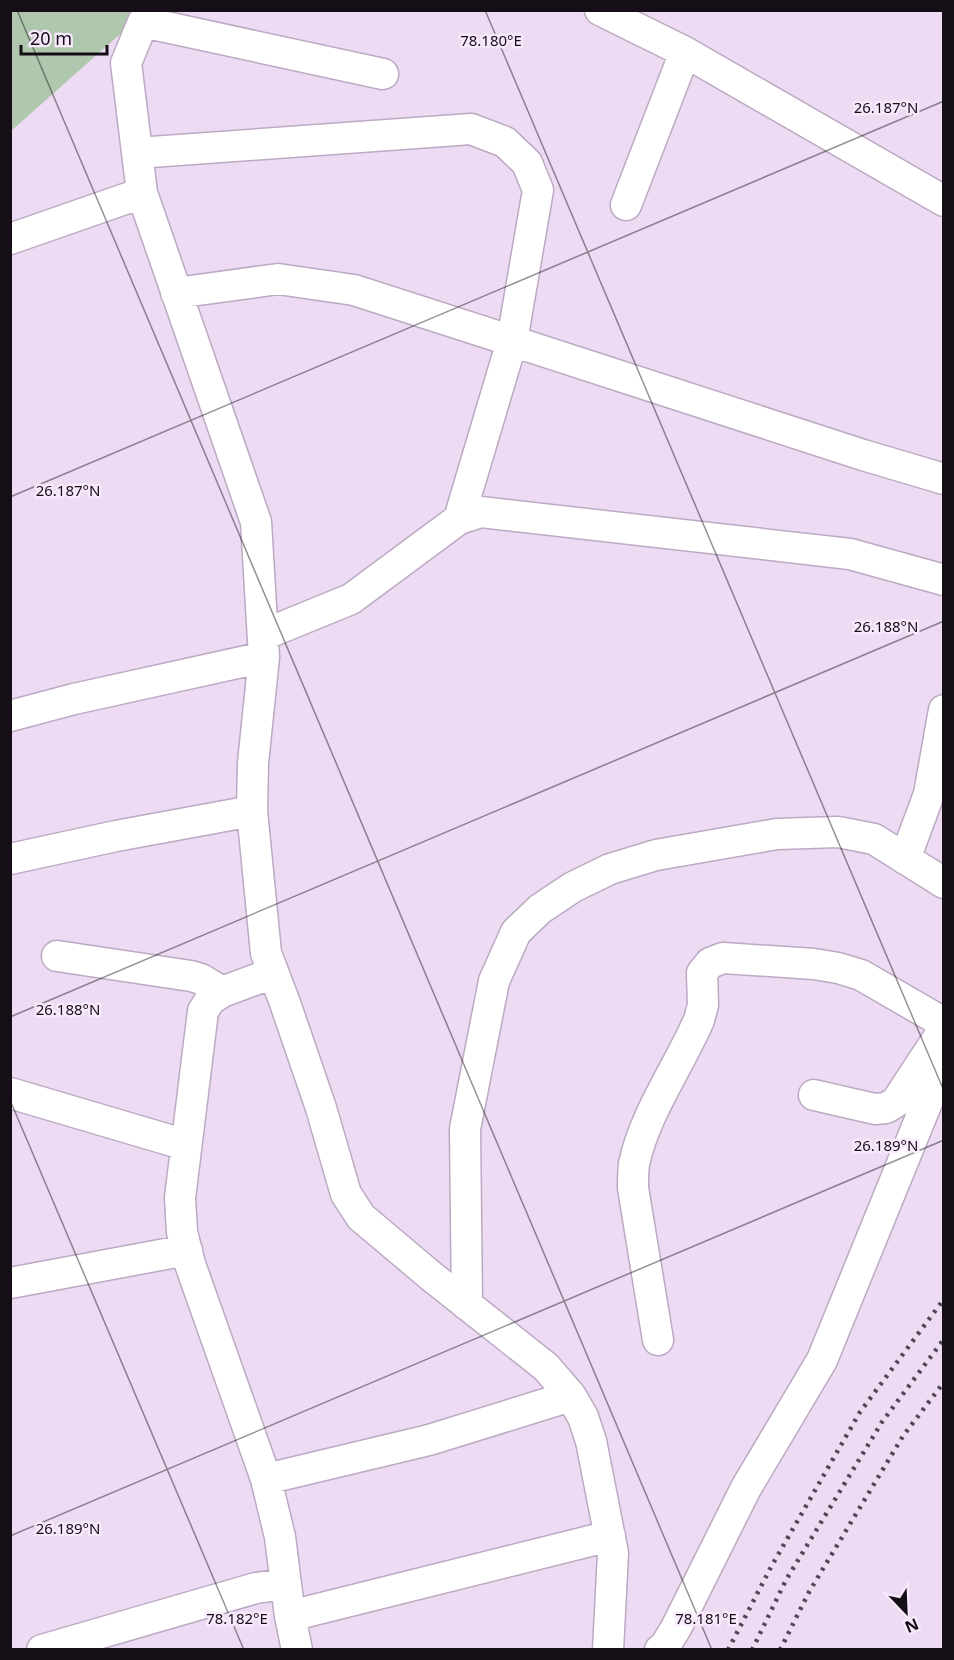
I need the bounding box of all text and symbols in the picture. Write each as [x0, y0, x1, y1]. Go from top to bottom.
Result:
scale bar [21, 18, 106, 56]
text: 20 m [30, 26, 72, 50]
text: 78.180°E [460, 30, 522, 50]
text: 26.187°N [854, 97, 918, 117]
text: 26.187°N [36, 480, 100, 500]
text: 26.188°N [854, 616, 918, 636]
text: 26.188°N [36, 999, 100, 1019]
text: 26.189°N [854, 1135, 918, 1155]
text: 26.189°N [36, 1518, 100, 1538]
north arrow [876, 1582, 936, 1642]
text: 78.182°E [206, 1608, 268, 1628]
text: 78.181°E [675, 1608, 737, 1628]
text: N [902, 1613, 922, 1638]

